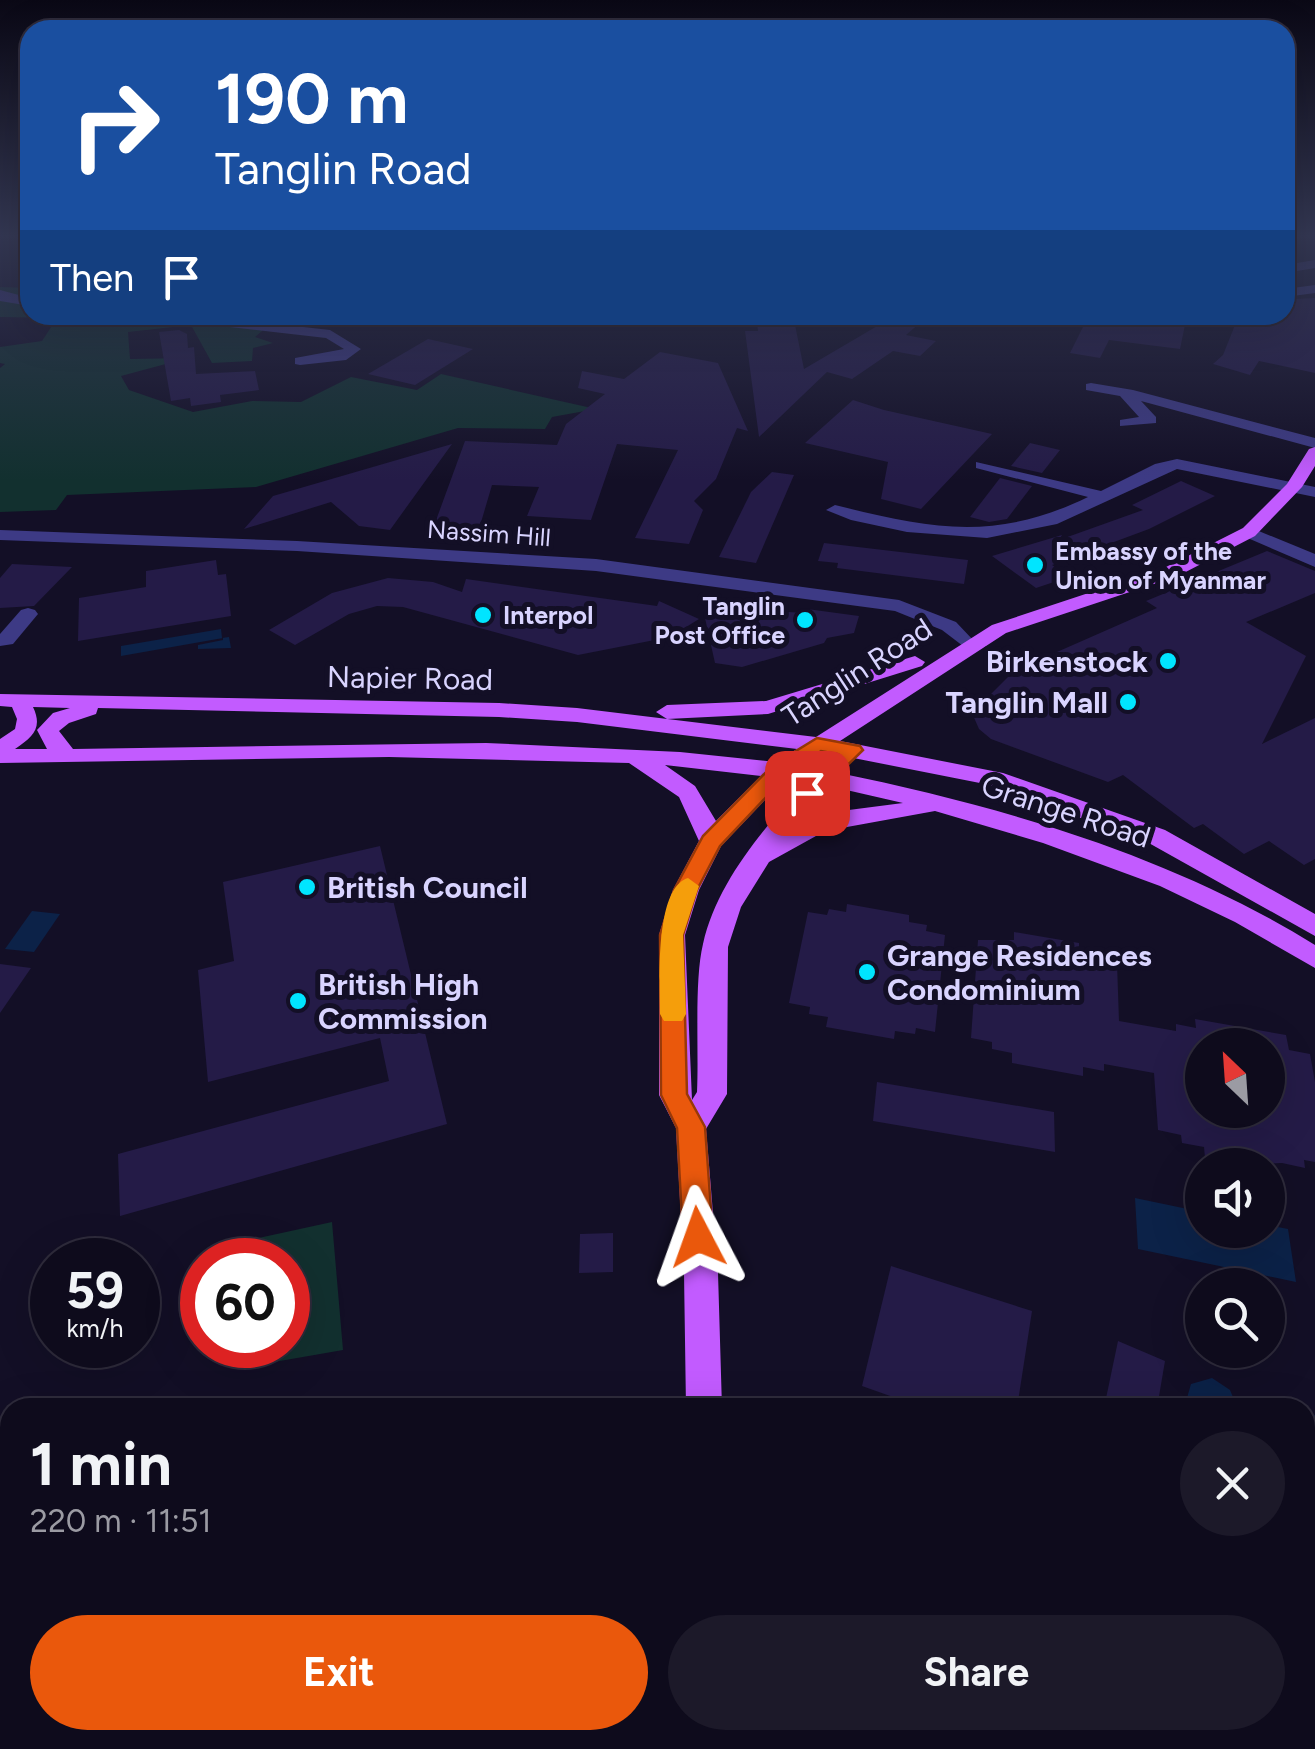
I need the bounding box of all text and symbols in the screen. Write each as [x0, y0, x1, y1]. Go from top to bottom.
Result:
text: 190 m [215, 56, 408, 141]
icon: right [50, 60, 180, 190]
text: Tanglin Road [215, 141, 472, 195]
icon: arrive [154, 250, 209, 305]
text: Then [50, 255, 134, 301]
street label: Nassim Hill [426, 514, 552, 552]
place label: Embassy of the Union of Myanmar [1055, 536, 1266, 595]
marker: Embassy of the Union of Myanmar [1024, 554, 1046, 576]
place label: Tanglin Post Office [655, 591, 785, 650]
place label: Interpol [503, 600, 593, 630]
marker: Interpol [472, 604, 494, 626]
marker: Tanglin Post Office [794, 609, 816, 631]
street label: Tanglin Road [775, 610, 939, 734]
place label: Birkenstock [986, 643, 1148, 680]
marker: Birkenstock [1157, 650, 1179, 672]
street label: Napier Road [327, 658, 493, 698]
place label: Tanglin Mall [946, 684, 1108, 721]
marker: Tanglin Mall [1117, 691, 1139, 713]
pin [765, 751, 850, 836]
icon: arrive [780, 766, 835, 821]
street label: Grange Road [977, 766, 1155, 856]
place label: British Council [327, 869, 528, 906]
marker: British Council [296, 876, 318, 898]
place label: Grange Residences Condominium [887, 937, 1152, 1008]
marker: Grange Residences Condominium [856, 961, 878, 983]
place label: British High Commission [318, 966, 488, 1037]
marker: British High Commission [287, 990, 309, 1012]
north arrow [1185, 1028, 1285, 1128]
map controls [1185, 1028, 1285, 1368]
button: sound [1185, 1148, 1285, 1248]
position arrow [646, 1185, 750, 1289]
speed limit sign: 60 [180, 1238, 310, 1368]
text: 59 [66, 1260, 124, 1321]
button: search [1185, 1268, 1285, 1368]
text: km/h [66, 1313, 124, 1343]
text: 1 min [30, 1428, 172, 1500]
button: close [1180, 1431, 1285, 1536]
text: 220 m · 11:51 [30, 1502, 212, 1540]
button: Exit [30, 1615, 648, 1730]
button: Share [668, 1615, 1285, 1730]

